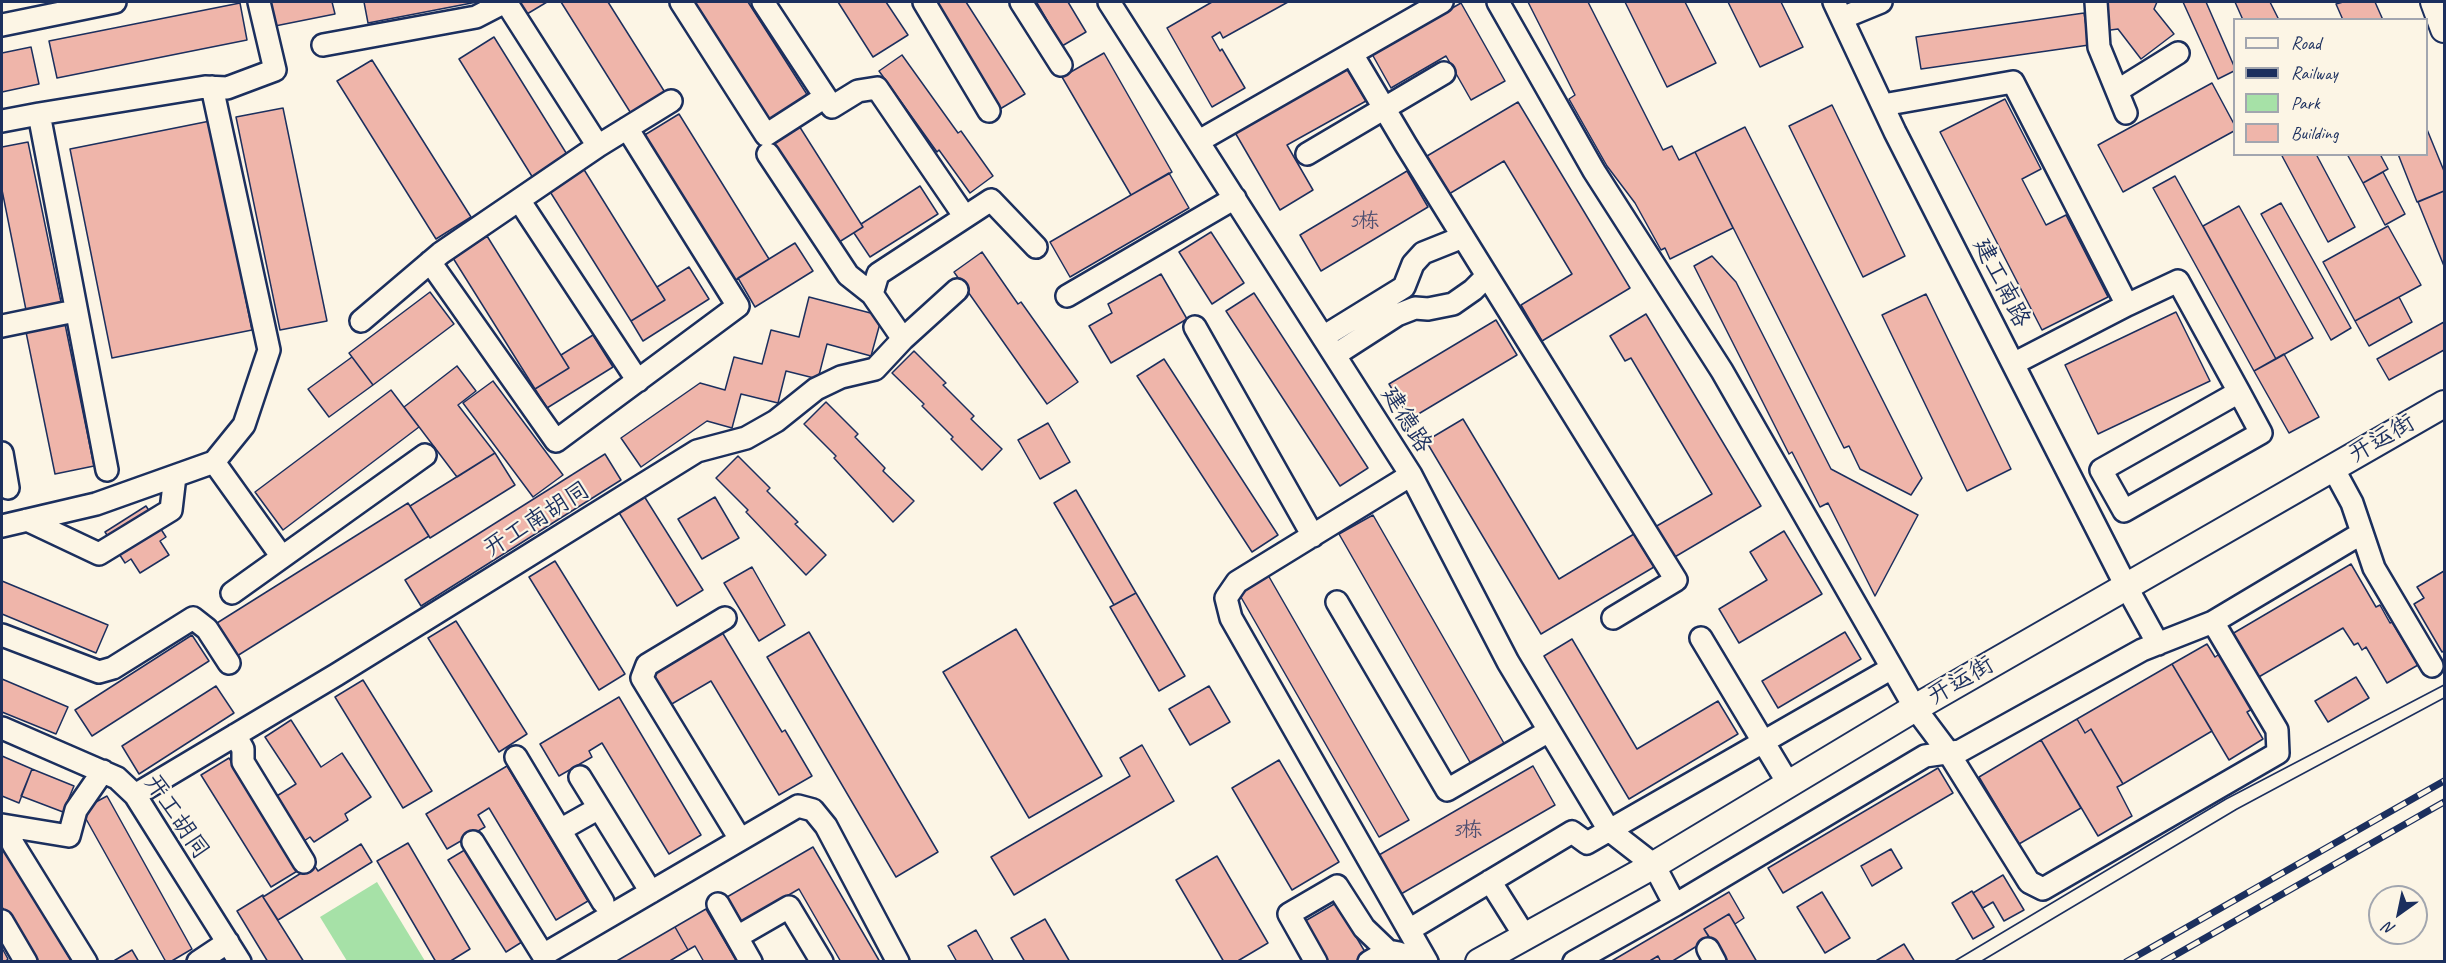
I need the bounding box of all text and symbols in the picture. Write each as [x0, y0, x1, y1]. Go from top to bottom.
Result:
legend [2233, 18, 2428, 156]
text: Road [2291, 32, 2321, 54]
text: Railway [2291, 62, 2338, 84]
text: Park [2291, 92, 2320, 114]
text: Building [2291, 122, 2338, 144]
house number: 5栋 [1349, 208, 1379, 234]
street label: 建工南路 [1966, 234, 2036, 332]
street label: 建德路 [1375, 382, 1437, 458]
street label: 开运街 [2344, 409, 2420, 469]
street label: 开工南胡同 [478, 476, 596, 564]
street label: 开运街 [1923, 651, 1999, 711]
street label: 开工胡同 [137, 769, 215, 865]
house number: 3栋 [1452, 817, 1482, 843]
north arrow [2368, 885, 2428, 945]
text: N [2380, 917, 2399, 940]

